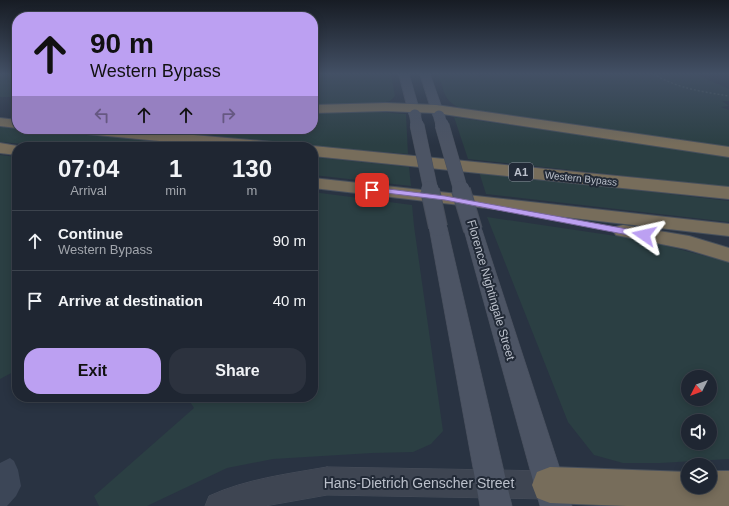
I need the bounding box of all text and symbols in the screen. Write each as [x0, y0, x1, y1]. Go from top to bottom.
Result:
icon: ahead [24, 28, 76, 80]
text: 90 m [90, 28, 154, 59]
text: Western Bypass [90, 61, 221, 81]
icon: left [91, 104, 113, 126]
icon: ahead [133, 104, 155, 126]
icon: ahead [175, 104, 197, 126]
icon: right [217, 104, 239, 126]
text: 07:04 [58, 155, 119, 182]
text: 1 [169, 155, 182, 182]
text: 130 [232, 155, 272, 182]
road number: A1 [509, 163, 533, 181]
street label: Western Bypass [544, 169, 618, 188]
pin [355, 173, 389, 207]
icon: arrive [361, 179, 383, 201]
text: Arrival [70, 183, 107, 198]
text: min [165, 183, 186, 198]
text: m [247, 183, 257, 198]
position arrow [623, 214, 665, 256]
street label: Florence Nightingale Street [464, 218, 518, 362]
text: Continue [58, 225, 123, 242]
icon: ahead [24, 230, 46, 252]
text: 90 m [273, 232, 306, 249]
text: Western Bypass [58, 242, 152, 257]
icon: arrive [24, 290, 46, 312]
text: Arrive at destination [58, 292, 203, 309]
text: 40 m [273, 292, 306, 309]
button: Exit [24, 348, 161, 394]
button: Share [169, 348, 306, 394]
north arrow [681, 370, 717, 406]
map controls [681, 370, 717, 494]
button: sound [681, 414, 717, 450]
button: layers [681, 458, 717, 494]
street label: Hans-Dietrich Genscher Street [324, 475, 514, 491]

